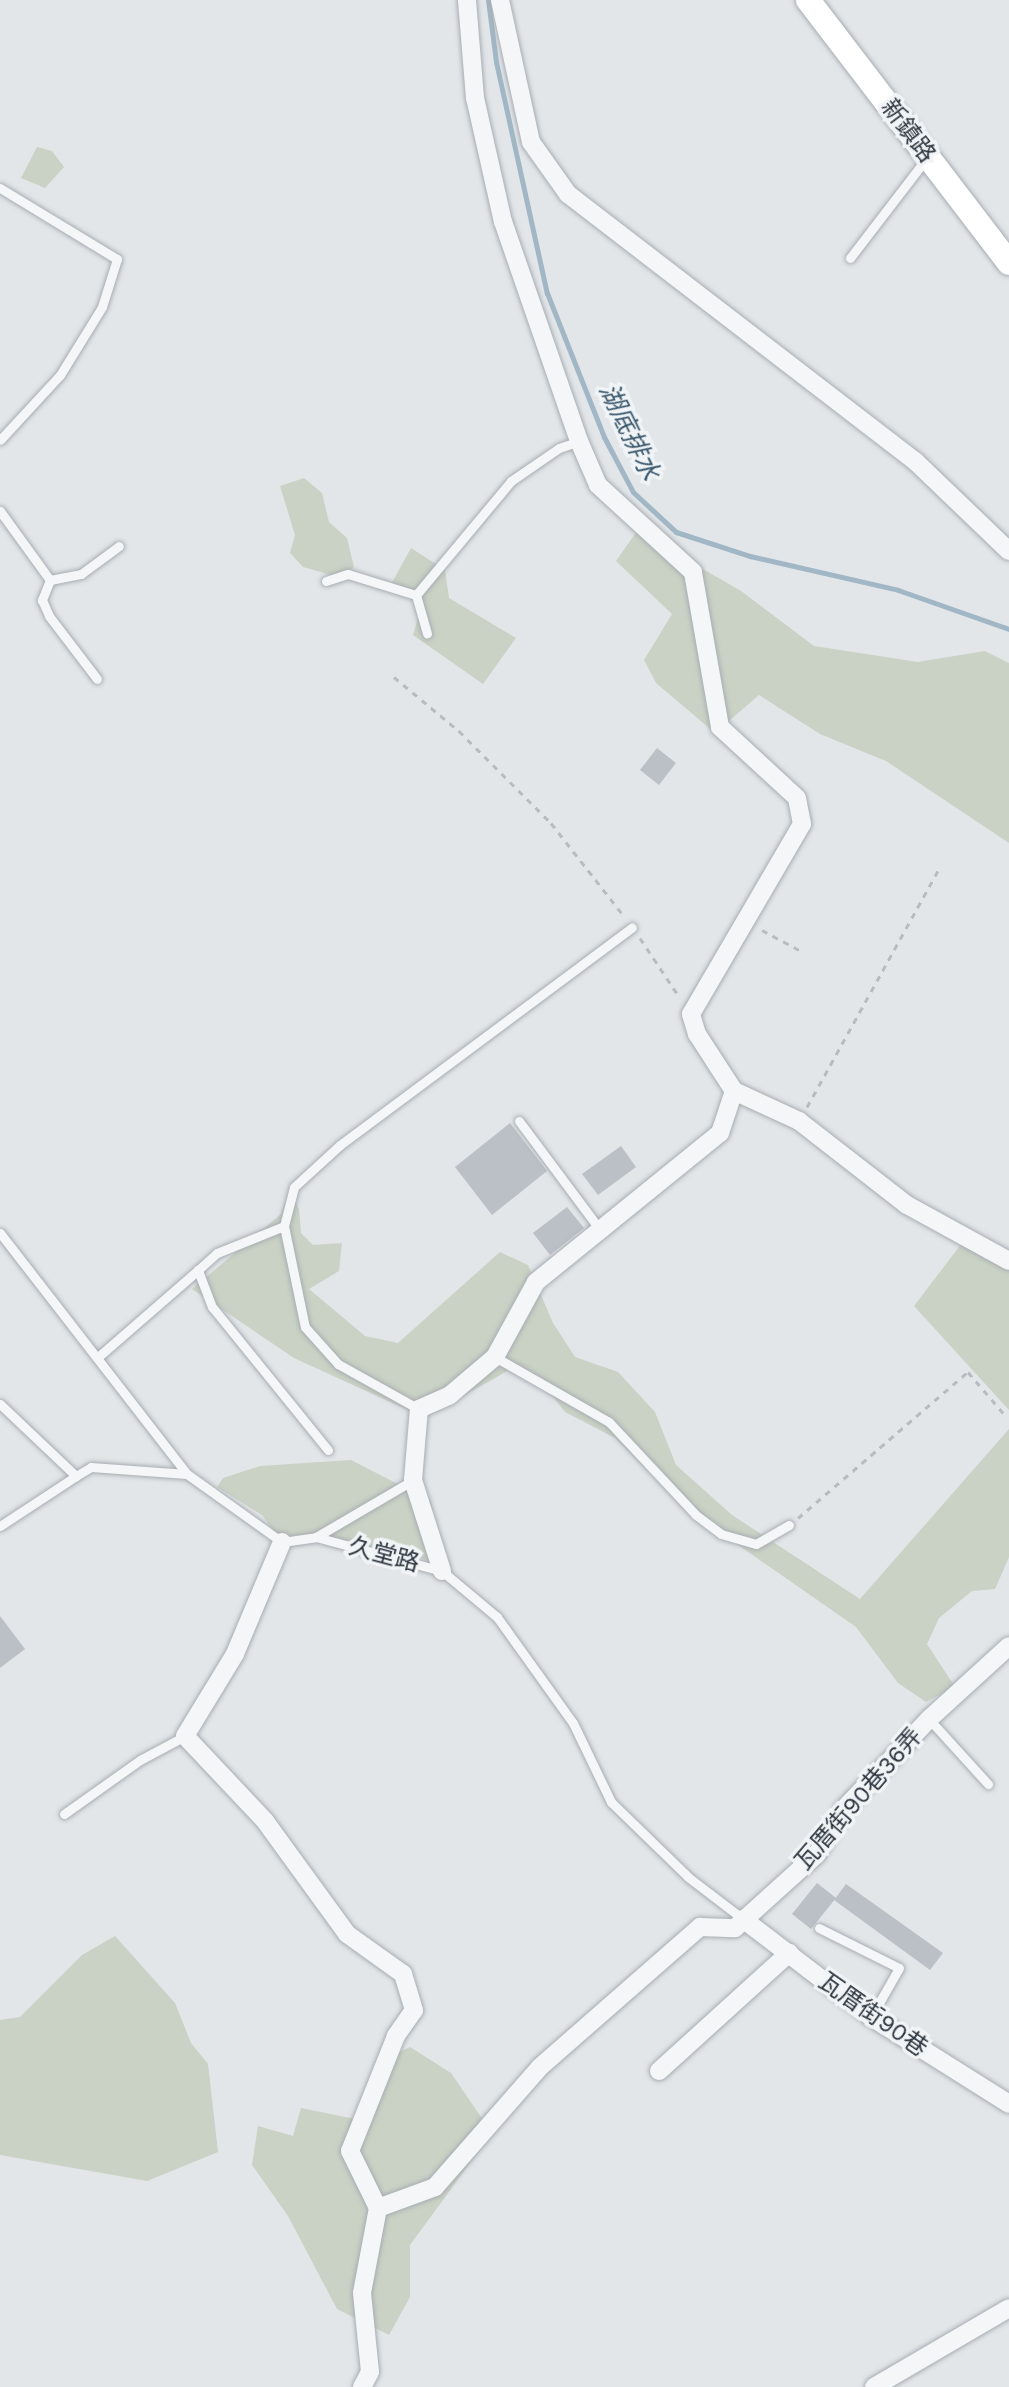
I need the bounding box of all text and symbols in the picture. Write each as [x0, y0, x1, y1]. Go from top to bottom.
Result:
street label: 新鎮路 [875, 94, 941, 168]
water label: 湖底排水 [592, 378, 666, 486]
street label: 久堂路 [345, 1532, 423, 1578]
street label: 瓦厝街90巷36弄 [790, 1722, 928, 1876]
street label: 瓦厝街90巷 [813, 1967, 933, 2063]

